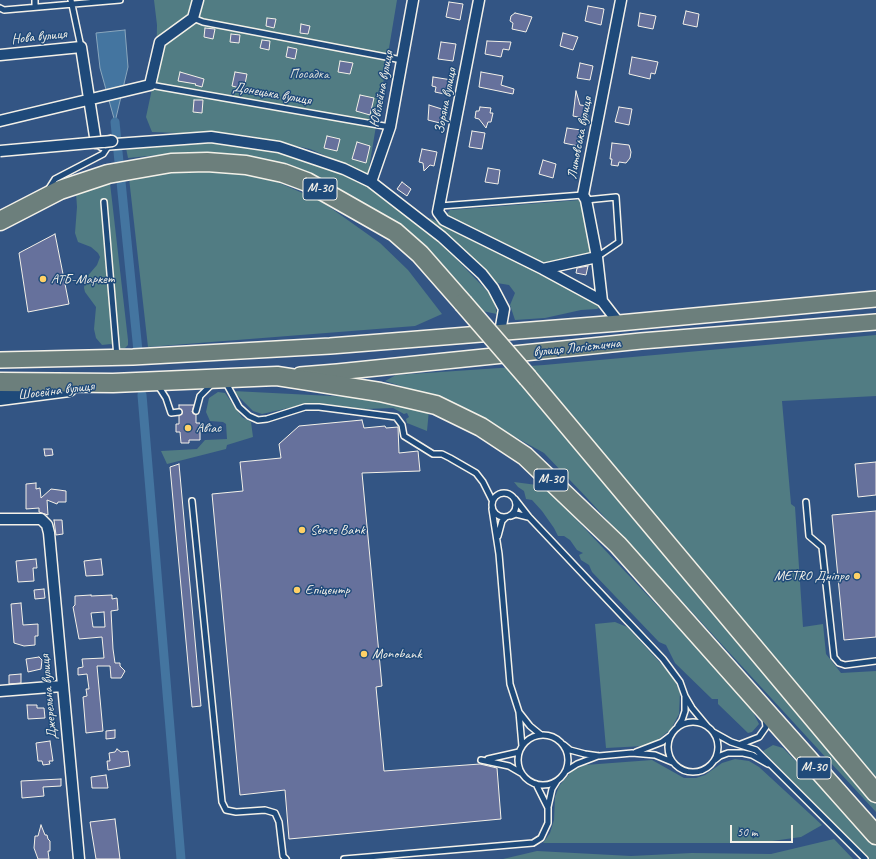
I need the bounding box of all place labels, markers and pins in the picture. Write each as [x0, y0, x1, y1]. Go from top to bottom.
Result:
place label: АТБ-Маркет [51, 271, 115, 287]
marker: АТБ-Маркет [38, 274, 48, 284]
place label: Авіас [196, 420, 221, 436]
marker: Авіас [183, 423, 193, 433]
place label: Sense Bank [310, 522, 365, 538]
marker: Sense Bank [297, 525, 307, 535]
place label: METRO Дніпро [774, 568, 849, 584]
marker: METRO Дніпро [852, 571, 862, 581]
place label: Епіцентр [305, 582, 350, 598]
marker: Епіцентр [292, 585, 302, 595]
place label: Monobank [372, 646, 422, 662]
marker: Monobank [359, 649, 369, 659]

